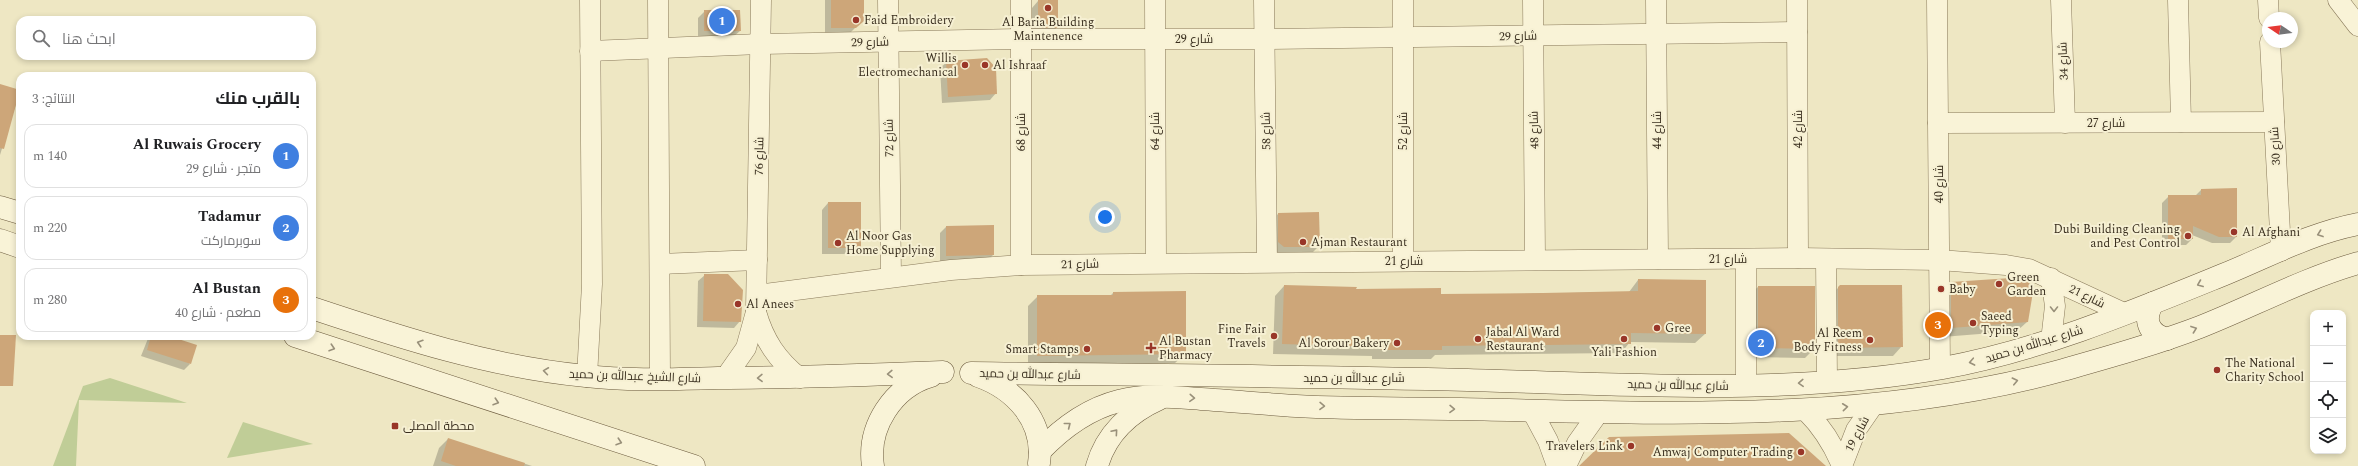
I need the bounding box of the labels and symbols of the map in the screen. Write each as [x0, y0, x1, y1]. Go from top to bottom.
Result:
marker: Al Baria Building Maintenence [1043, 3, 1053, 13]
pin: 1 [709, 6, 735, 36]
place label: Faid Embroidery [864, 11, 954, 30]
north arrow [2262, 12, 2298, 48]
place label: Al Baria Building Maintenence [1002, 13, 1094, 46]
marker: Faid Embroidery [851, 15, 861, 25]
street label: شارع 29 [1499, 27, 1537, 46]
street label: شارع 29 [1175, 30, 1213, 49]
street label: شارع 29 [851, 33, 889, 52]
street label: شارع 34 [2053, 41, 2074, 80]
place label: Willis Electromechanical [858, 49, 957, 82]
place label: Al Ishraaf [993, 56, 1047, 75]
marker: Willis Electromechanical [960, 60, 970, 70]
marker: Al Ishraaf [980, 60, 990, 70]
street label: شارع 42 [1789, 110, 1808, 148]
street label: شارع 48 [1525, 111, 1544, 149]
street label: شارع 44 [1648, 111, 1667, 149]
street label: شارع 64 [1146, 112, 1165, 150]
street label: شارع 58 [1257, 112, 1276, 150]
street label: شارع 52 [1394, 112, 1413, 150]
street label: شارع 68 [1012, 113, 1031, 151]
street label: شارع 27 [2087, 114, 2125, 133]
street label: شارع 72 [880, 119, 899, 157]
street label: شارع 30 [2265, 126, 2286, 166]
street label: شارع 76 [750, 137, 769, 175]
street label: شارع 40 [1930, 165, 1949, 203]
your location [1095, 207, 1115, 227]
place label: Dubi Building Cleaning and Pest Control [2054, 220, 2180, 253]
place label: Al Afghani [2242, 223, 2300, 242]
place label: Al Noor Gas Home Supplying [846, 227, 935, 260]
marker: Al Afghani [2229, 227, 2239, 237]
one-way arrow [2317, 229, 2324, 238]
marker: Dubi Building Cleaning and Pest Control [2183, 231, 2193, 241]
place label: Ajman Restaurant [1311, 233, 1407, 252]
marker: Ajman Restaurant [1298, 237, 1308, 247]
marker: Al Noor Gas Home Supplying [833, 238, 843, 248]
street label: شارع 21 [1709, 250, 1747, 269]
street label: شارع 21 [1385, 252, 1423, 271]
street label: شارع 21 [1061, 255, 1099, 274]
place label: Green Garden [2007, 268, 2046, 301]
marker: Green Garden [1994, 279, 2004, 289]
one-way arrow [2197, 279, 2204, 287]
place label: Baby [1949, 280, 1976, 299]
street label: شارع 21 [2065, 280, 2108, 313]
marker: Baby [1936, 284, 1946, 294]
place label: Al Anees [746, 295, 794, 314]
marker: Al Anees [733, 299, 743, 309]
one-way arrow [2050, 306, 2058, 312]
place label: Saeed Typing [1981, 307, 2019, 340]
pin: 3 [1925, 310, 1951, 340]
marker: Saeed Typing [1968, 318, 1978, 328]
place label: Gree [1665, 319, 1691, 338]
place label: Fine Fair Travels [1218, 320, 1266, 353]
street label: شارع عبدالله بن حميد [1983, 321, 2086, 368]
place label: Jabal Al Ward Restaurant [1486, 323, 1560, 356]
marker: Gree [1652, 323, 1662, 333]
place label: Al Reem Body Fitness [1794, 324, 1862, 357]
one-way arrow [2190, 325, 2197, 334]
pin: 2 [1748, 328, 1774, 358]
marker: Fine Fair Travels [1269, 331, 1279, 341]
place label: Al Bustan Pharmacy [1159, 332, 1213, 365]
place label: Al Sorour Bakery [1298, 334, 1390, 353]
marker: Jabal Al Ward Restaurant [1473, 334, 1483, 344]
marker: Yali Fashion [1619, 334, 1629, 344]
marker: Al Reem Body Fitness [1865, 335, 1875, 345]
marker: Al Sorour Bakery [1392, 338, 1402, 348]
one-way arrow [416, 339, 423, 348]
place label: Smart Stamps [1006, 340, 1079, 359]
one-way arrow [328, 343, 335, 352]
marker: Al Bustan Pharmacy [1146, 343, 1156, 353]
place label: Yali Fashion [1591, 343, 1657, 362]
marker: Smart Stamps [1082, 344, 1092, 354]
place label: The National Charity School [2225, 354, 2304, 387]
one-way arrow [1969, 358, 1975, 366]
street label: شارع عبدالله بن حميد [979, 364, 1081, 385]
street label: شارع الشيخ عبدالله بن حميد [568, 365, 702, 388]
marker: The National Charity School [2212, 365, 2222, 375]
one-way arrow [543, 367, 549, 376]
street label: شارع عبدالله بن حميد [1303, 369, 1405, 388]
one-way arrow [887, 370, 893, 379]
one-way arrow [757, 374, 763, 382]
street label: شارع عبدالله بن حميد [1627, 375, 1729, 396]
one-way arrow [2012, 377, 2018, 385]
one-way arrow [1798, 378, 1804, 387]
one-way arrow [1189, 394, 1195, 403]
one-way arrow [492, 397, 499, 406]
one-way arrow [1319, 402, 1325, 410]
one-way arrow [1842, 403, 1848, 412]
one-way arrow [1449, 405, 1455, 413]
street label: شارع 19 [1840, 413, 1875, 456]
place label: محطة المصلى [403, 417, 474, 436]
marker: محطة المصلى [390, 421, 400, 431]
one-way arrow [1064, 423, 1071, 430]
one-way arrow [1110, 429, 1117, 437]
one-way arrow [616, 437, 623, 446]
place label: Travelers Link [1546, 437, 1623, 456]
marker: Travelers Link [1626, 441, 1636, 451]
place label: Amwaj Computer Trading [1653, 443, 1793, 462]
marker: Amwaj Computer Trading [1796, 447, 1806, 457]

